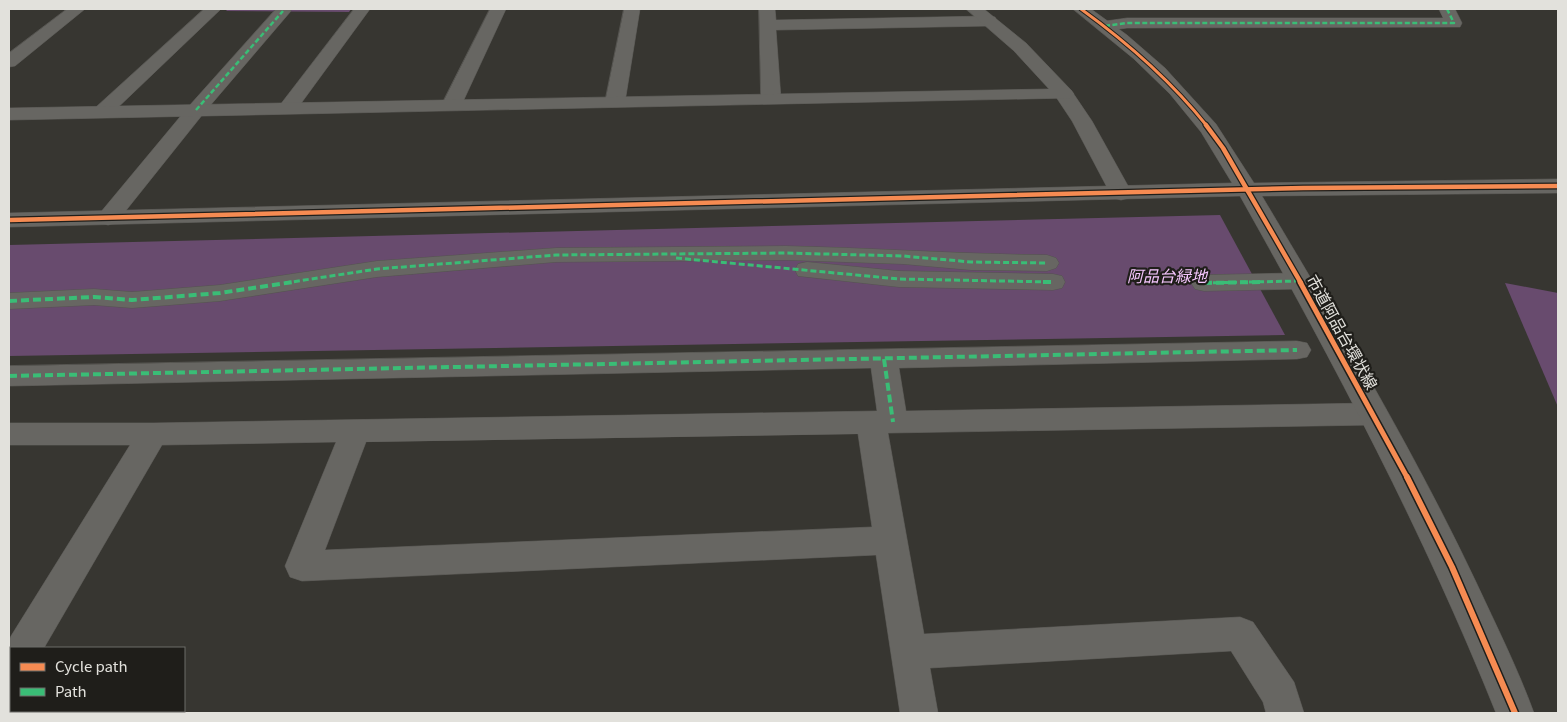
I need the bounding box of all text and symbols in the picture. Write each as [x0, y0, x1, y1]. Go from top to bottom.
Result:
park label: 阿品台緑地 [1127, 263, 1209, 287]
street label: 市道阿品台環状線 [1301, 270, 1384, 393]
legend [10, 647, 185, 712]
text: Cycle path [55, 655, 128, 676]
text: Path [55, 680, 87, 701]

